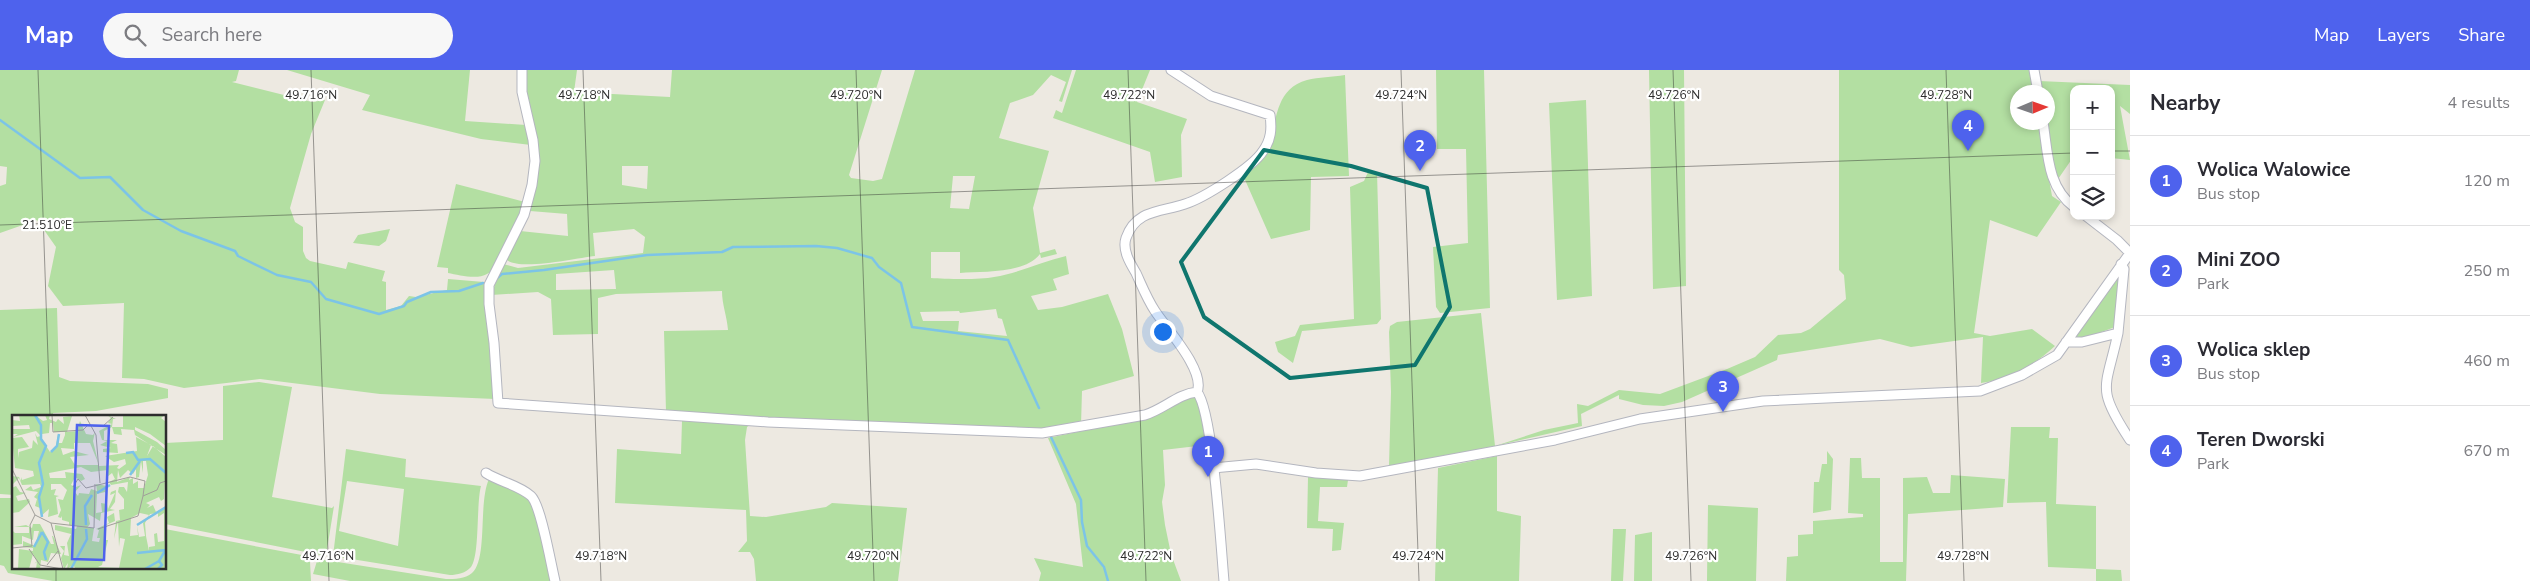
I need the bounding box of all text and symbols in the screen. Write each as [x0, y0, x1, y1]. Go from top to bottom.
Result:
search box [103, 13, 453, 58]
text: Map [25, 19, 73, 51]
icon: search [121, 21, 149, 49]
text: Search here [161, 22, 262, 48]
text: Map [2314, 23, 2349, 47]
text: Layers [2377, 23, 2430, 47]
text: Share [2458, 23, 2505, 47]
north arrow [2010, 85, 2055, 130]
map controls [2070, 85, 2115, 220]
button: + [2070, 85, 2115, 130]
text: 49.716°N [285, 87, 337, 103]
text: 49.718°N [558, 87, 610, 103]
text: 49.720°N [830, 87, 882, 103]
text: 49.722°N [1103, 87, 1155, 103]
text: 49.724°N [1375, 87, 1427, 103]
text: 49.726°N [1648, 87, 1700, 103]
text: 49.728°N [1920, 87, 1972, 103]
text: Nearby [2150, 89, 2220, 117]
text: 4 results [2448, 92, 2510, 114]
pin: 4 [1952, 110, 1984, 151]
pin: 2 [1404, 130, 1436, 171]
button: − [2070, 130, 2115, 175]
text: Wolica Walowice [2197, 157, 2350, 183]
text: 1 [2161, 170, 2171, 192]
text: 120 m [2463, 170, 2510, 192]
button: layers [2070, 175, 2115, 220]
text: Bus stop [2197, 183, 2260, 205]
text: 21.510°E [22, 217, 72, 233]
text: Mini ZOO [2197, 247, 2280, 273]
text: 2 [2161, 260, 2171, 282]
text: 250 m [2463, 260, 2510, 282]
text: Park [2197, 273, 2229, 295]
your location [1150, 319, 1176, 345]
text: Wolica sklep [2197, 337, 2310, 363]
text: 3 [2161, 350, 2171, 372]
text: 460 m [2463, 350, 2510, 372]
text: Bus stop [2197, 363, 2260, 385]
pin: 3 [1707, 371, 1739, 412]
inset map [12, 415, 166, 568]
text: Teren Dworski [2197, 427, 2325, 453]
pin: 1 [1192, 436, 1224, 477]
text: 4 [2161, 440, 2171, 462]
text: 670 m [2463, 440, 2510, 462]
text: Park [2197, 453, 2229, 475]
text: 49.716°N [302, 548, 354, 564]
text: 49.718°N [575, 548, 627, 564]
text: 49.720°N [847, 548, 899, 564]
text: 49.722°N [1120, 548, 1172, 564]
text: 49.724°N [1392, 548, 1444, 564]
text: 49.726°N [1665, 548, 1717, 564]
text: 49.728°N [1937, 548, 1989, 564]

